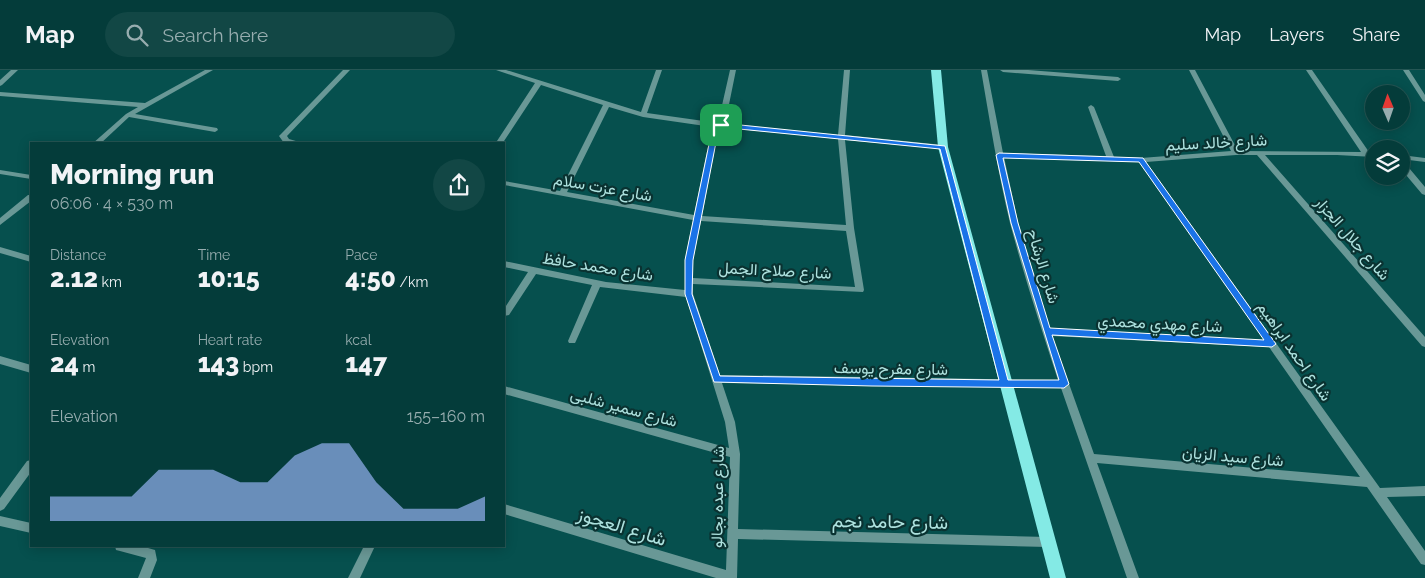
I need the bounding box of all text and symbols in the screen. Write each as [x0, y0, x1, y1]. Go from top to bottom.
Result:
search box [105, 12, 455, 57]
text: Map [25, 20, 75, 49]
icon: search [123, 21, 151, 49]
text: Search here [163, 24, 268, 46]
text: Map [1205, 24, 1241, 45]
text: Layers [1269, 24, 1324, 45]
text: Share [1352, 24, 1400, 45]
north arrow [1365, 85, 1410, 130]
map controls [1365, 85, 1410, 185]
pin [700, 104, 742, 146]
icon: arrive [707, 111, 735, 139]
street label: شارع خالد سليم [1165, 130, 1268, 157]
button: layers [1365, 140, 1410, 185]
text: Morning run [50, 158, 214, 191]
button: share [433, 159, 485, 211]
street label: شارع عزت سلام [552, 170, 654, 207]
street label: شارع جلال الجزار [1309, 192, 1394, 285]
text: 06:06 · 4 × 530 m [50, 194, 173, 213]
street label: شارع الرشاح [1021, 227, 1064, 306]
text: Distance [50, 247, 106, 263]
text: Time [198, 247, 230, 263]
text: Pace [345, 247, 377, 263]
street label: شارع محمد حافظ [541, 248, 655, 287]
street label: شارع صلاح الجمل [718, 258, 832, 285]
text: 2.12 [50, 263, 98, 293]
text: 10:15 [198, 263, 260, 293]
text: 4:50 [345, 263, 396, 293]
text: km [98, 274, 122, 290]
text: /km [396, 274, 428, 290]
street label: شارع احمد ابراهيم [1252, 298, 1336, 406]
street label: شارع مهدي محمدي [1097, 311, 1223, 340]
text: Elevation [50, 332, 109, 348]
text: Heart rate [198, 332, 262, 348]
text: kcal [345, 332, 372, 348]
text: 24 [50, 348, 79, 378]
text: 143 [198, 348, 239, 378]
text: 147 [345, 348, 387, 378]
street label: شارع مفرح يوسف [834, 358, 948, 381]
text: m [79, 359, 95, 375]
text: bpm [239, 359, 273, 375]
street label: شارع سمير شلبى [568, 384, 679, 433]
text: Elevation [50, 407, 118, 426]
text: 155–160 m [407, 407, 485, 426]
street label: شارع سيد الزيان [1181, 443, 1284, 472]
street label: شارع عبده بجالو [707, 446, 730, 548]
street label: شارع العجوز [573, 502, 669, 552]
street label: شارع حامد نجم [832, 509, 948, 535]

